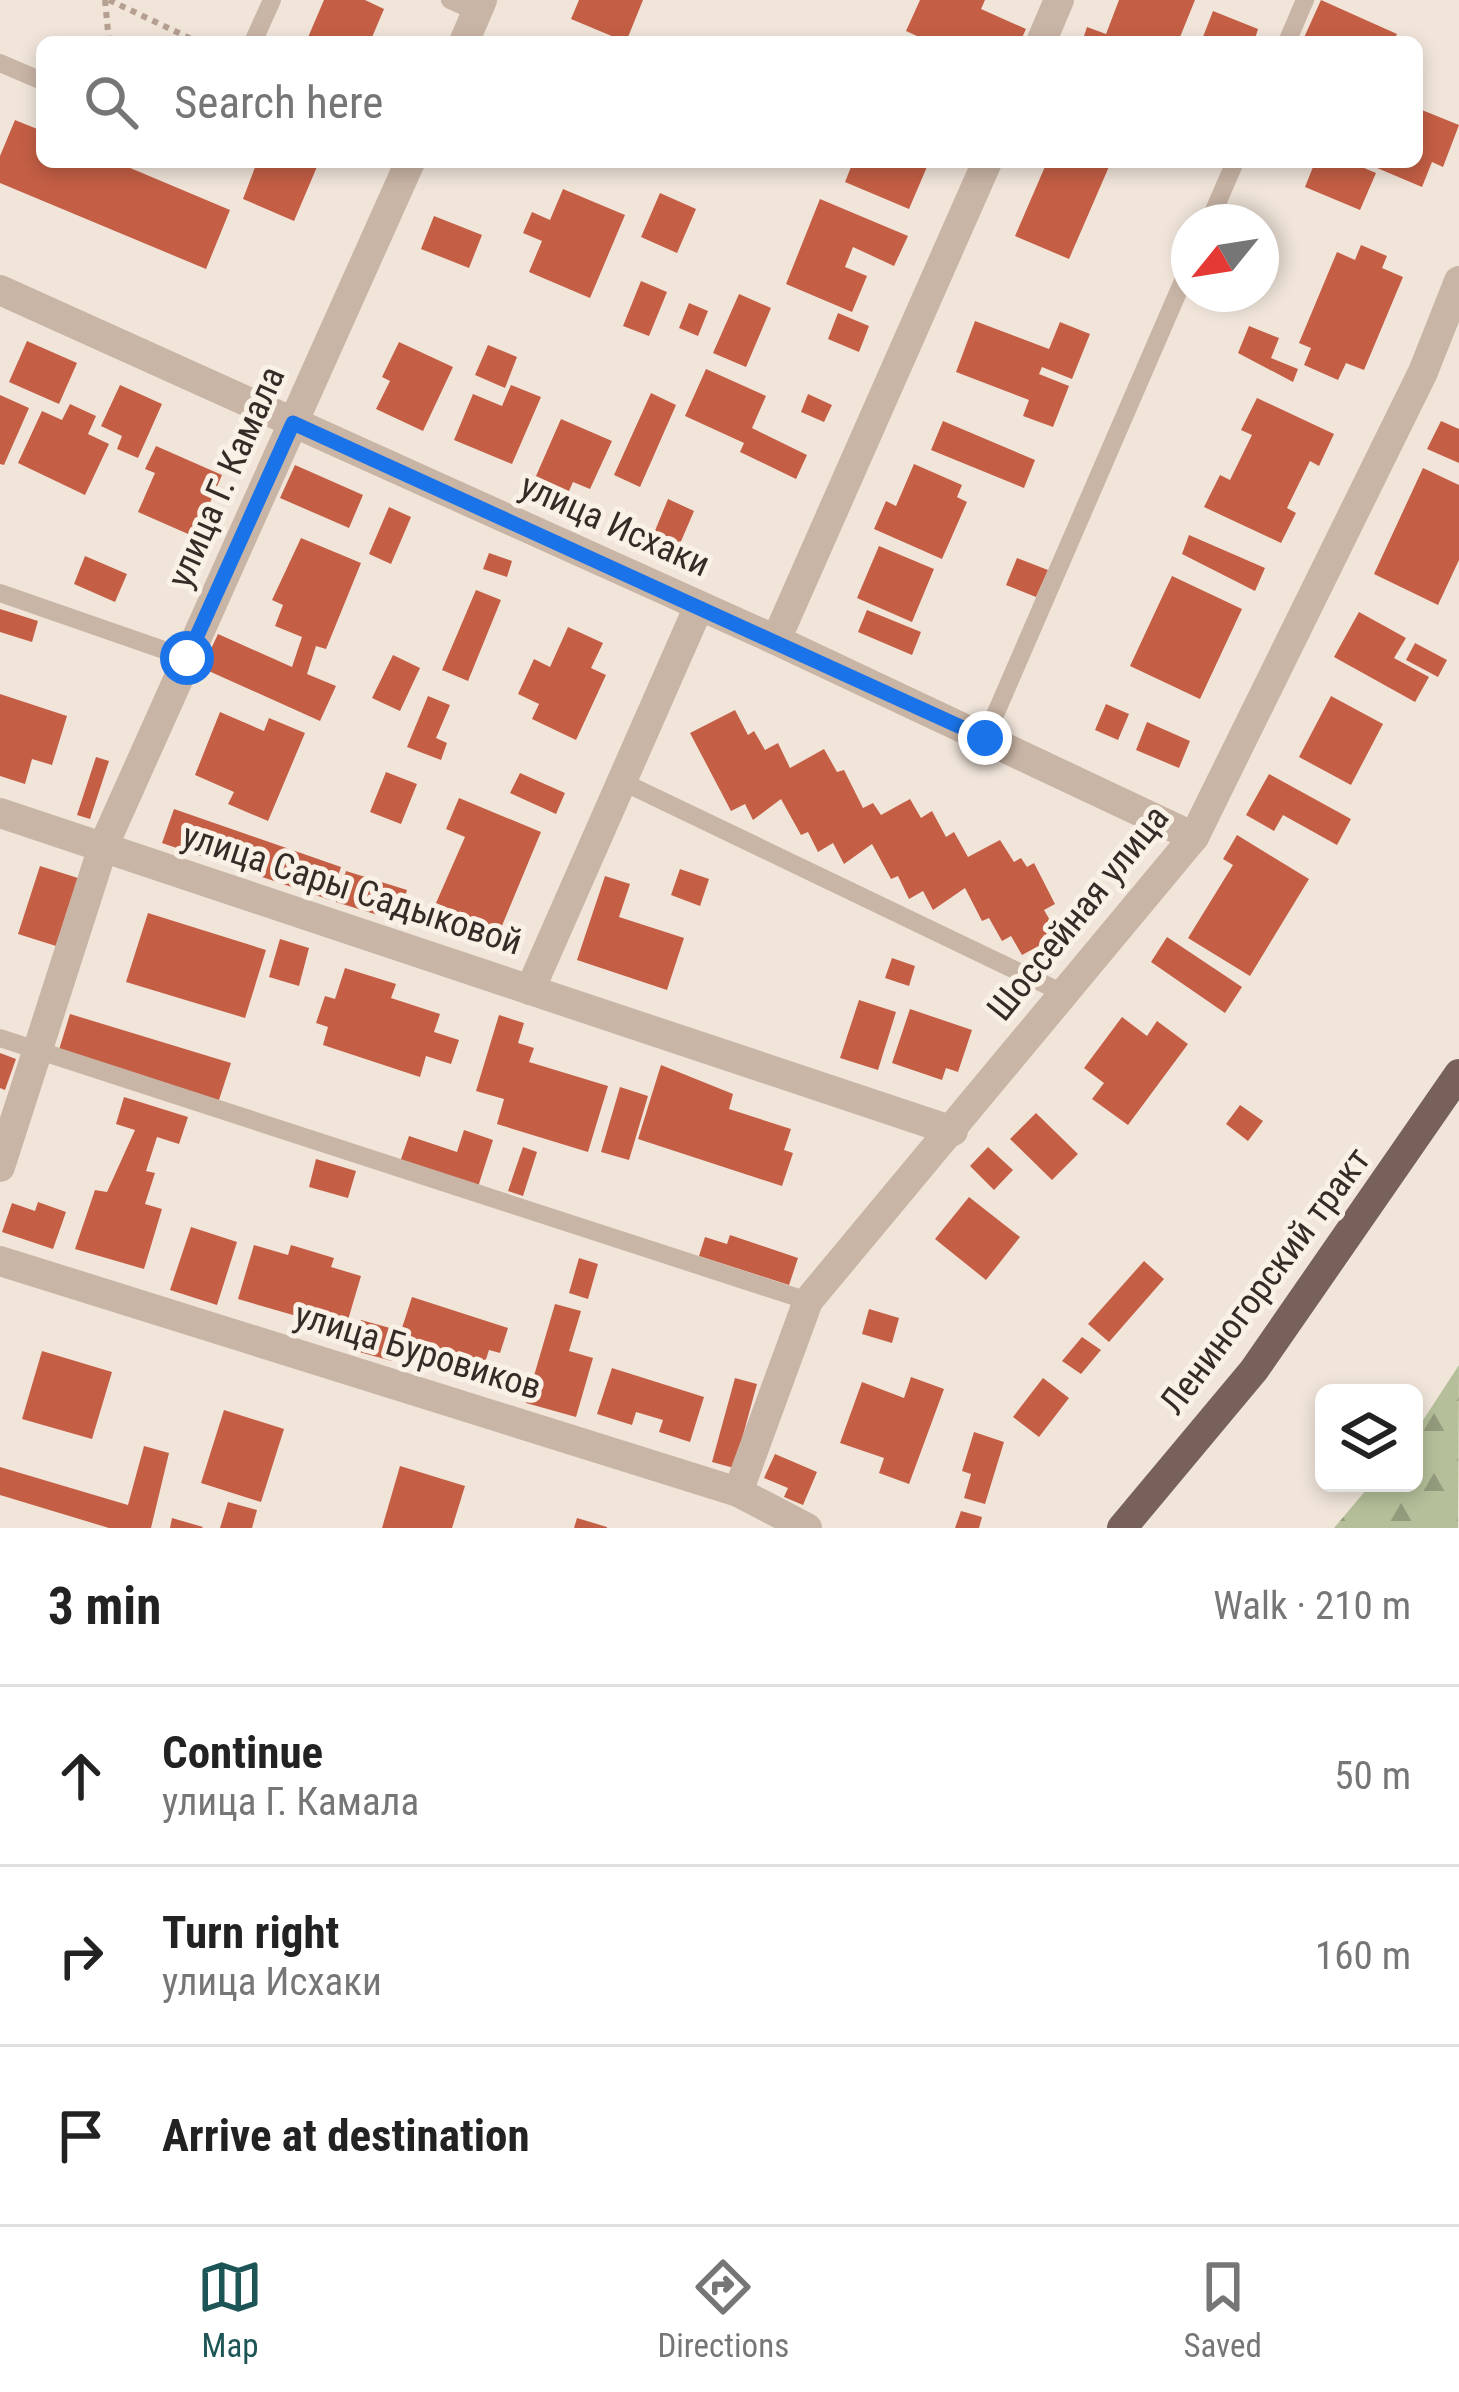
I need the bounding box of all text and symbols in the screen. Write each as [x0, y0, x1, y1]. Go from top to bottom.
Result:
search box [36, 36, 1423, 168]
icon: search [78, 69, 144, 135]
text: Search here [174, 76, 383, 129]
north arrow [1171, 204, 1279, 312]
street label: улица Г. Камала [159, 360, 293, 594]
street label: улица Исхаки [514, 465, 716, 585]
route start [160, 631, 214, 685]
route end [958, 711, 1012, 765]
street label: Шоссейная улица [979, 797, 1177, 1029]
street label: улица Сары Садыковой [177, 814, 527, 964]
street label: Лениногорский тракт [1151, 1140, 1379, 1422]
street label: улица Буровиков [290, 1294, 546, 1408]
map controls [1315, 1384, 1423, 1492]
button: layers [1315, 1384, 1423, 1492]
text: 3 min [48, 1577, 161, 1636]
text: Walk · 210 m [1213, 1583, 1411, 1629]
text: Continue [162, 1726, 323, 1779]
icon: ahead [48, 1743, 114, 1809]
text: 50 m [1334, 1753, 1411, 1799]
text: улица Г. Камала [162, 1779, 419, 1825]
text: Turn right [162, 1906, 339, 1959]
icon: right [48, 1923, 114, 1989]
text: 160 m [1315, 1933, 1411, 1979]
text: улица Исхаки [162, 1959, 382, 2005]
icon: arrive [48, 2103, 114, 2169]
text: Arrive at destination [162, 2109, 530, 2162]
tab: Map [197, 2254, 263, 2365]
tab: Directions [657, 2254, 789, 2365]
tab: Saved [1183, 2254, 1262, 2365]

